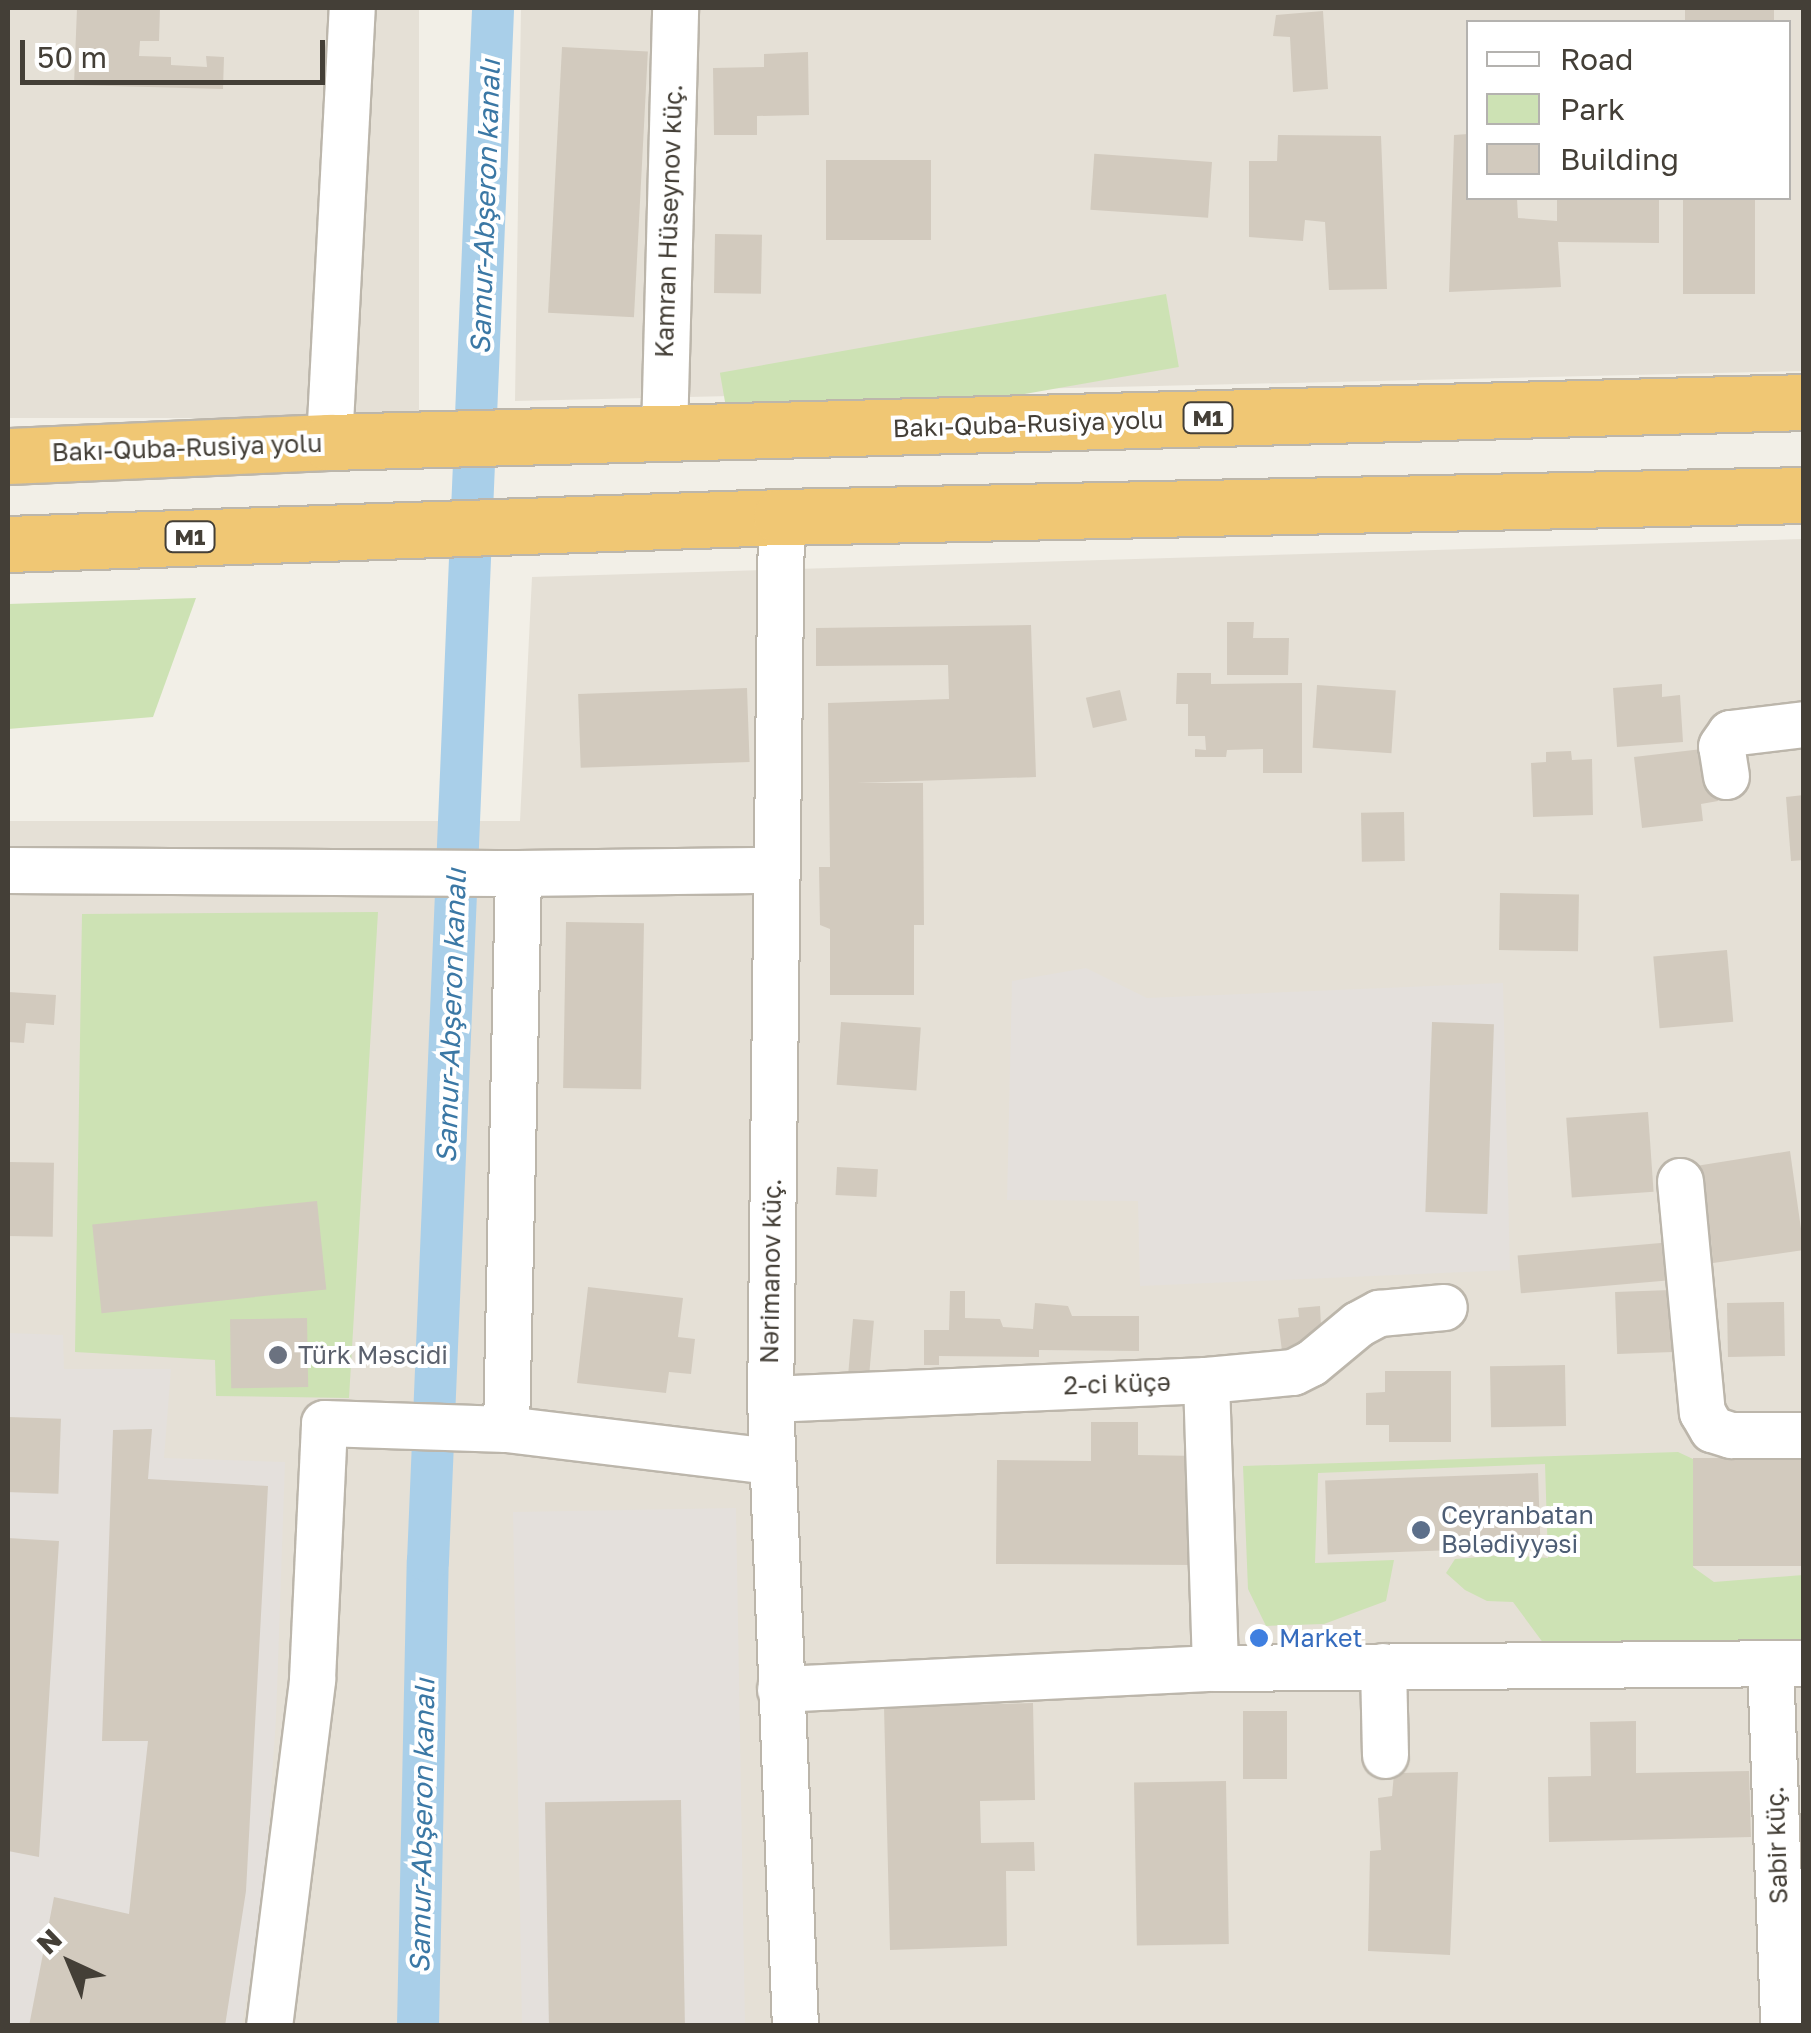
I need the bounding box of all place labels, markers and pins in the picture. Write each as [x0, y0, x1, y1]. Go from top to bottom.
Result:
place label: Türk Məscidi [298, 1340, 448, 1370]
marker: Türk Məscidi [267, 1344, 289, 1366]
place label: Ceyranbatan Bələdiyyəsi [1441, 1501, 1594, 1560]
marker: Ceyranbatan Bələdiyyəsi [1410, 1519, 1432, 1541]
place label: Market [1279, 1623, 1362, 1653]
marker: Market [1248, 1627, 1270, 1649]

